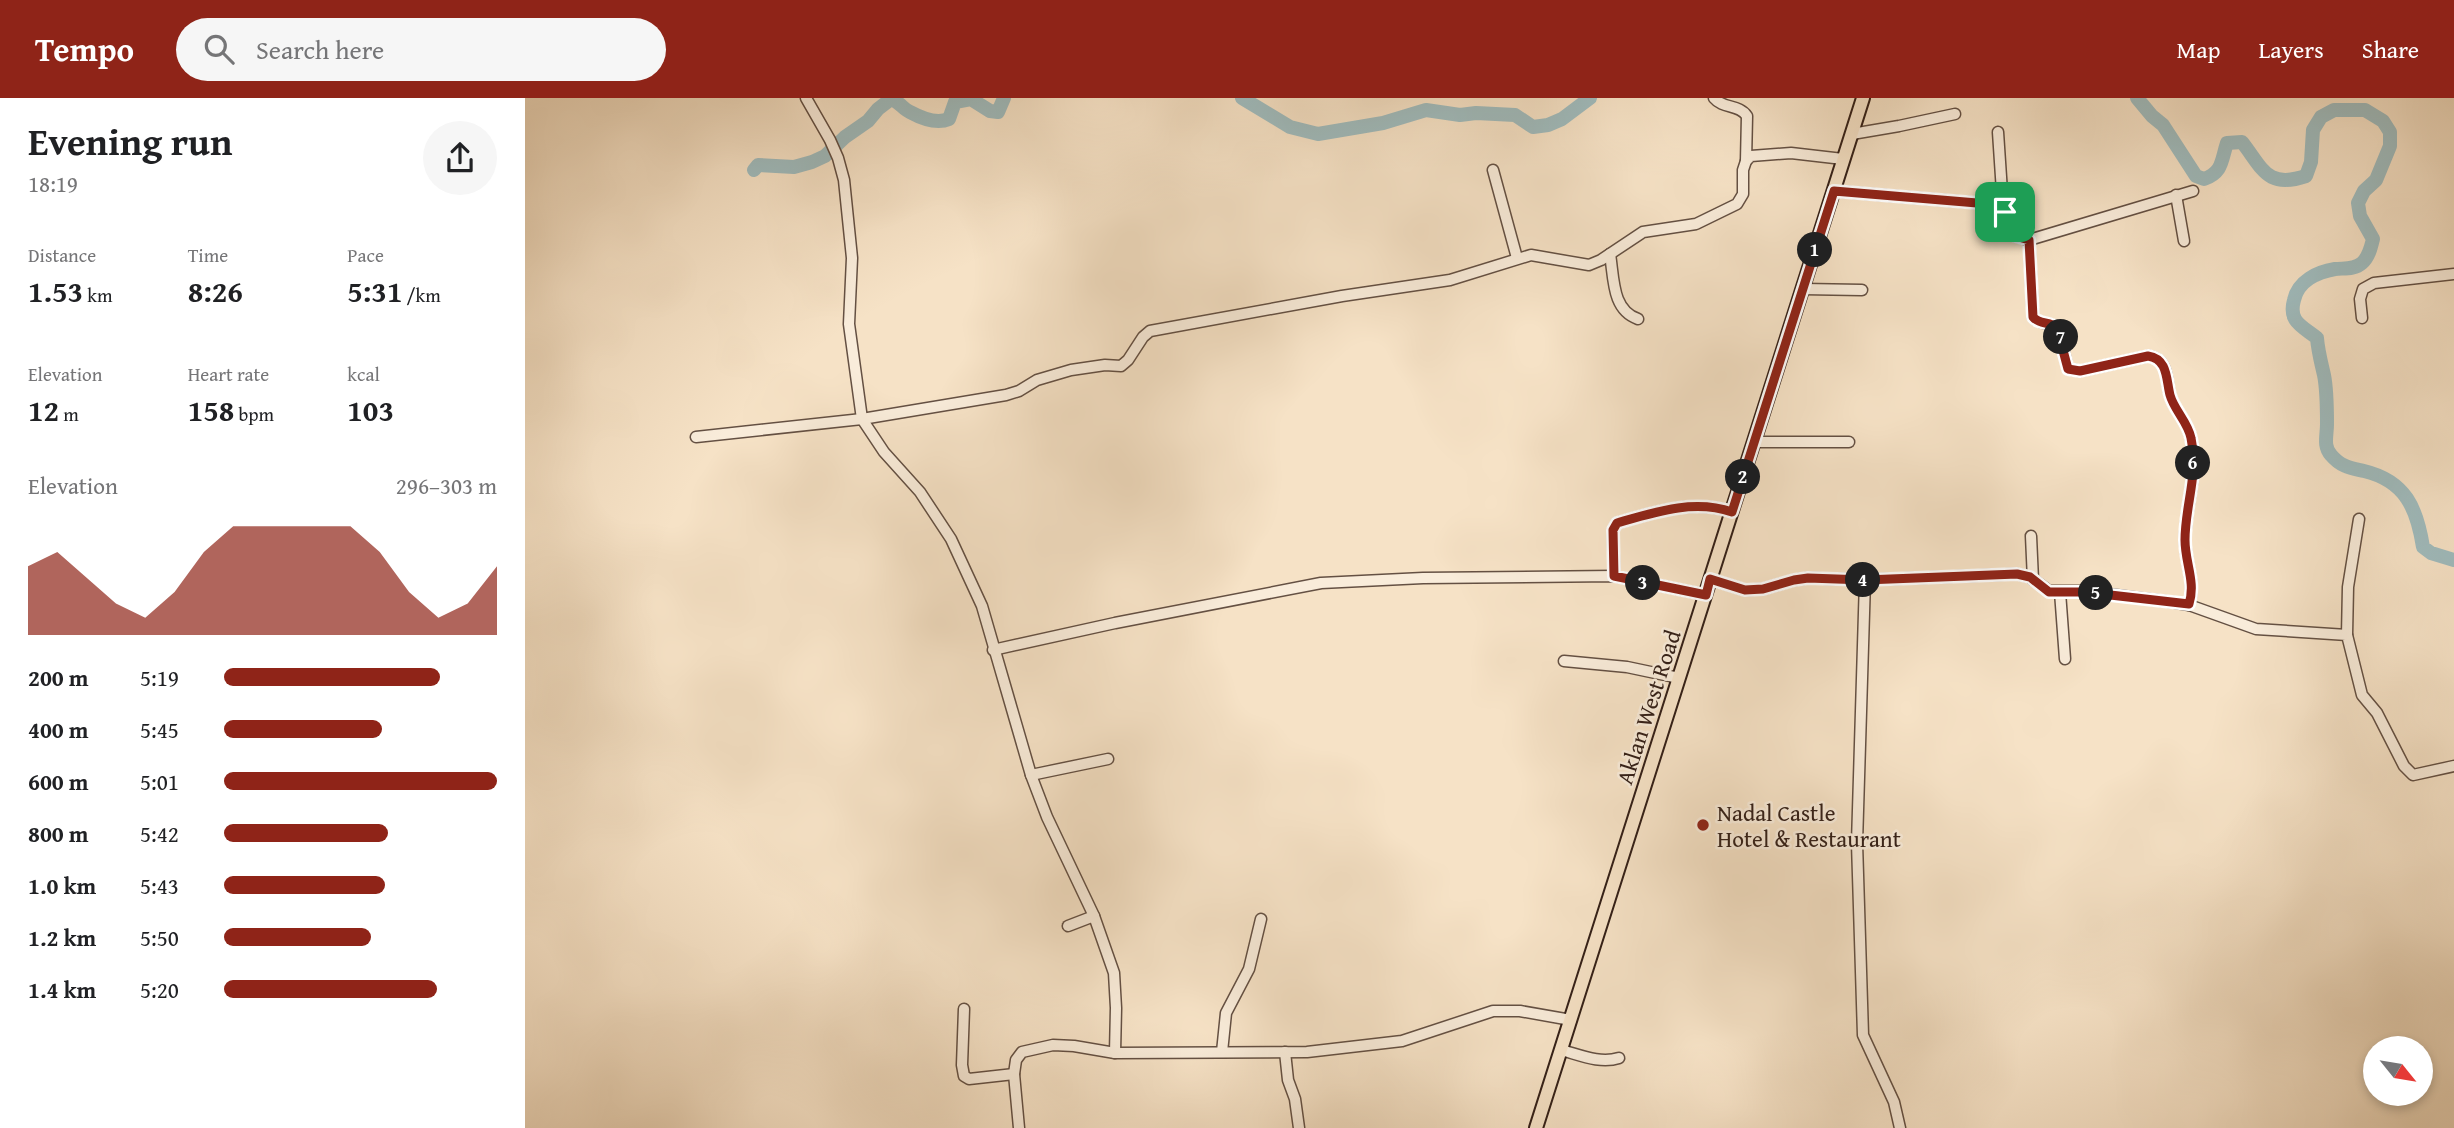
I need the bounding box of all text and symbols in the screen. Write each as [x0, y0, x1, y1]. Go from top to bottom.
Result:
search box [176, 18, 666, 81]
text: Tempo [35, 25, 134, 73]
icon: search [200, 30, 238, 68]
text: Search here [256, 30, 384, 69]
text: Map [2177, 32, 2220, 67]
text: Layers [2258, 32, 2324, 67]
text: Share [2362, 32, 2419, 67]
text: Evening run [28, 113, 232, 169]
button: share [423, 121, 497, 195]
text: 18:19 [28, 167, 78, 200]
pin [1975, 182, 2035, 242]
icon: arrive [1986, 193, 2024, 231]
pin: 1 [1797, 232, 1833, 268]
text: 1 [1810, 235, 1819, 263]
text: Distance [28, 241, 96, 269]
text: Time [188, 241, 228, 269]
text: Pace [347, 241, 384, 269]
text: 1.53 [28, 269, 83, 313]
text: 8:26 [188, 269, 243, 313]
text: 5:31 [347, 269, 402, 313]
text: km [83, 281, 112, 309]
text: /km [402, 281, 441, 309]
pin: 7 [2043, 320, 2079, 354]
text: 7 [2056, 322, 2065, 350]
text: Elevation [28, 360, 102, 388]
text: Heart rate [188, 360, 269, 388]
text: kcal [347, 360, 380, 388]
text: 12 [28, 388, 59, 432]
text: 158 [188, 388, 234, 432]
text: 103 [347, 388, 394, 432]
text: m [59, 400, 79, 428]
text: bpm [234, 400, 274, 428]
pin: 6 [2175, 446, 2211, 480]
text: 6 [2188, 448, 2197, 476]
pin: 2 [1725, 460, 1761, 494]
text: 2 [1738, 462, 1747, 490]
text: Elevation [28, 469, 118, 502]
text: 296–303 m [396, 469, 497, 502]
pin: 4 [1845, 562, 1881, 598]
text: 4 [1858, 565, 1867, 593]
pin: 3 [1625, 566, 1661, 601]
text: 3 [1638, 568, 1647, 596]
pin: 5 [2079, 575, 2113, 610]
text: 5 [2091, 578, 2100, 606]
street label: Aklan West Road [1607, 625, 1689, 789]
text: 200 m [28, 661, 89, 694]
text: 5:19 [140, 661, 179, 694]
text: 400 m [28, 713, 89, 746]
text: 5:45 [140, 713, 179, 746]
text: 600 m [28, 765, 89, 798]
text: 5:01 [140, 765, 179, 798]
place label: Nadal Castle Hotel & Restaurant [1717, 796, 1901, 855]
text: 800 m [28, 817, 89, 850]
text: 5:42 [140, 817, 179, 850]
marker: Nadal Castle Hotel & Restaurant [1695, 817, 1711, 833]
text: 1.0 km [28, 869, 96, 902]
text: 5:43 [140, 869, 179, 902]
text: 1.2 km [28, 921, 96, 954]
text: 5:50 [140, 921, 179, 954]
text: 1.4 km [28, 973, 96, 1006]
text: 5:20 [140, 973, 179, 1006]
north arrow [2363, 1036, 2433, 1106]
map controls [2363, 1036, 2433, 1106]

